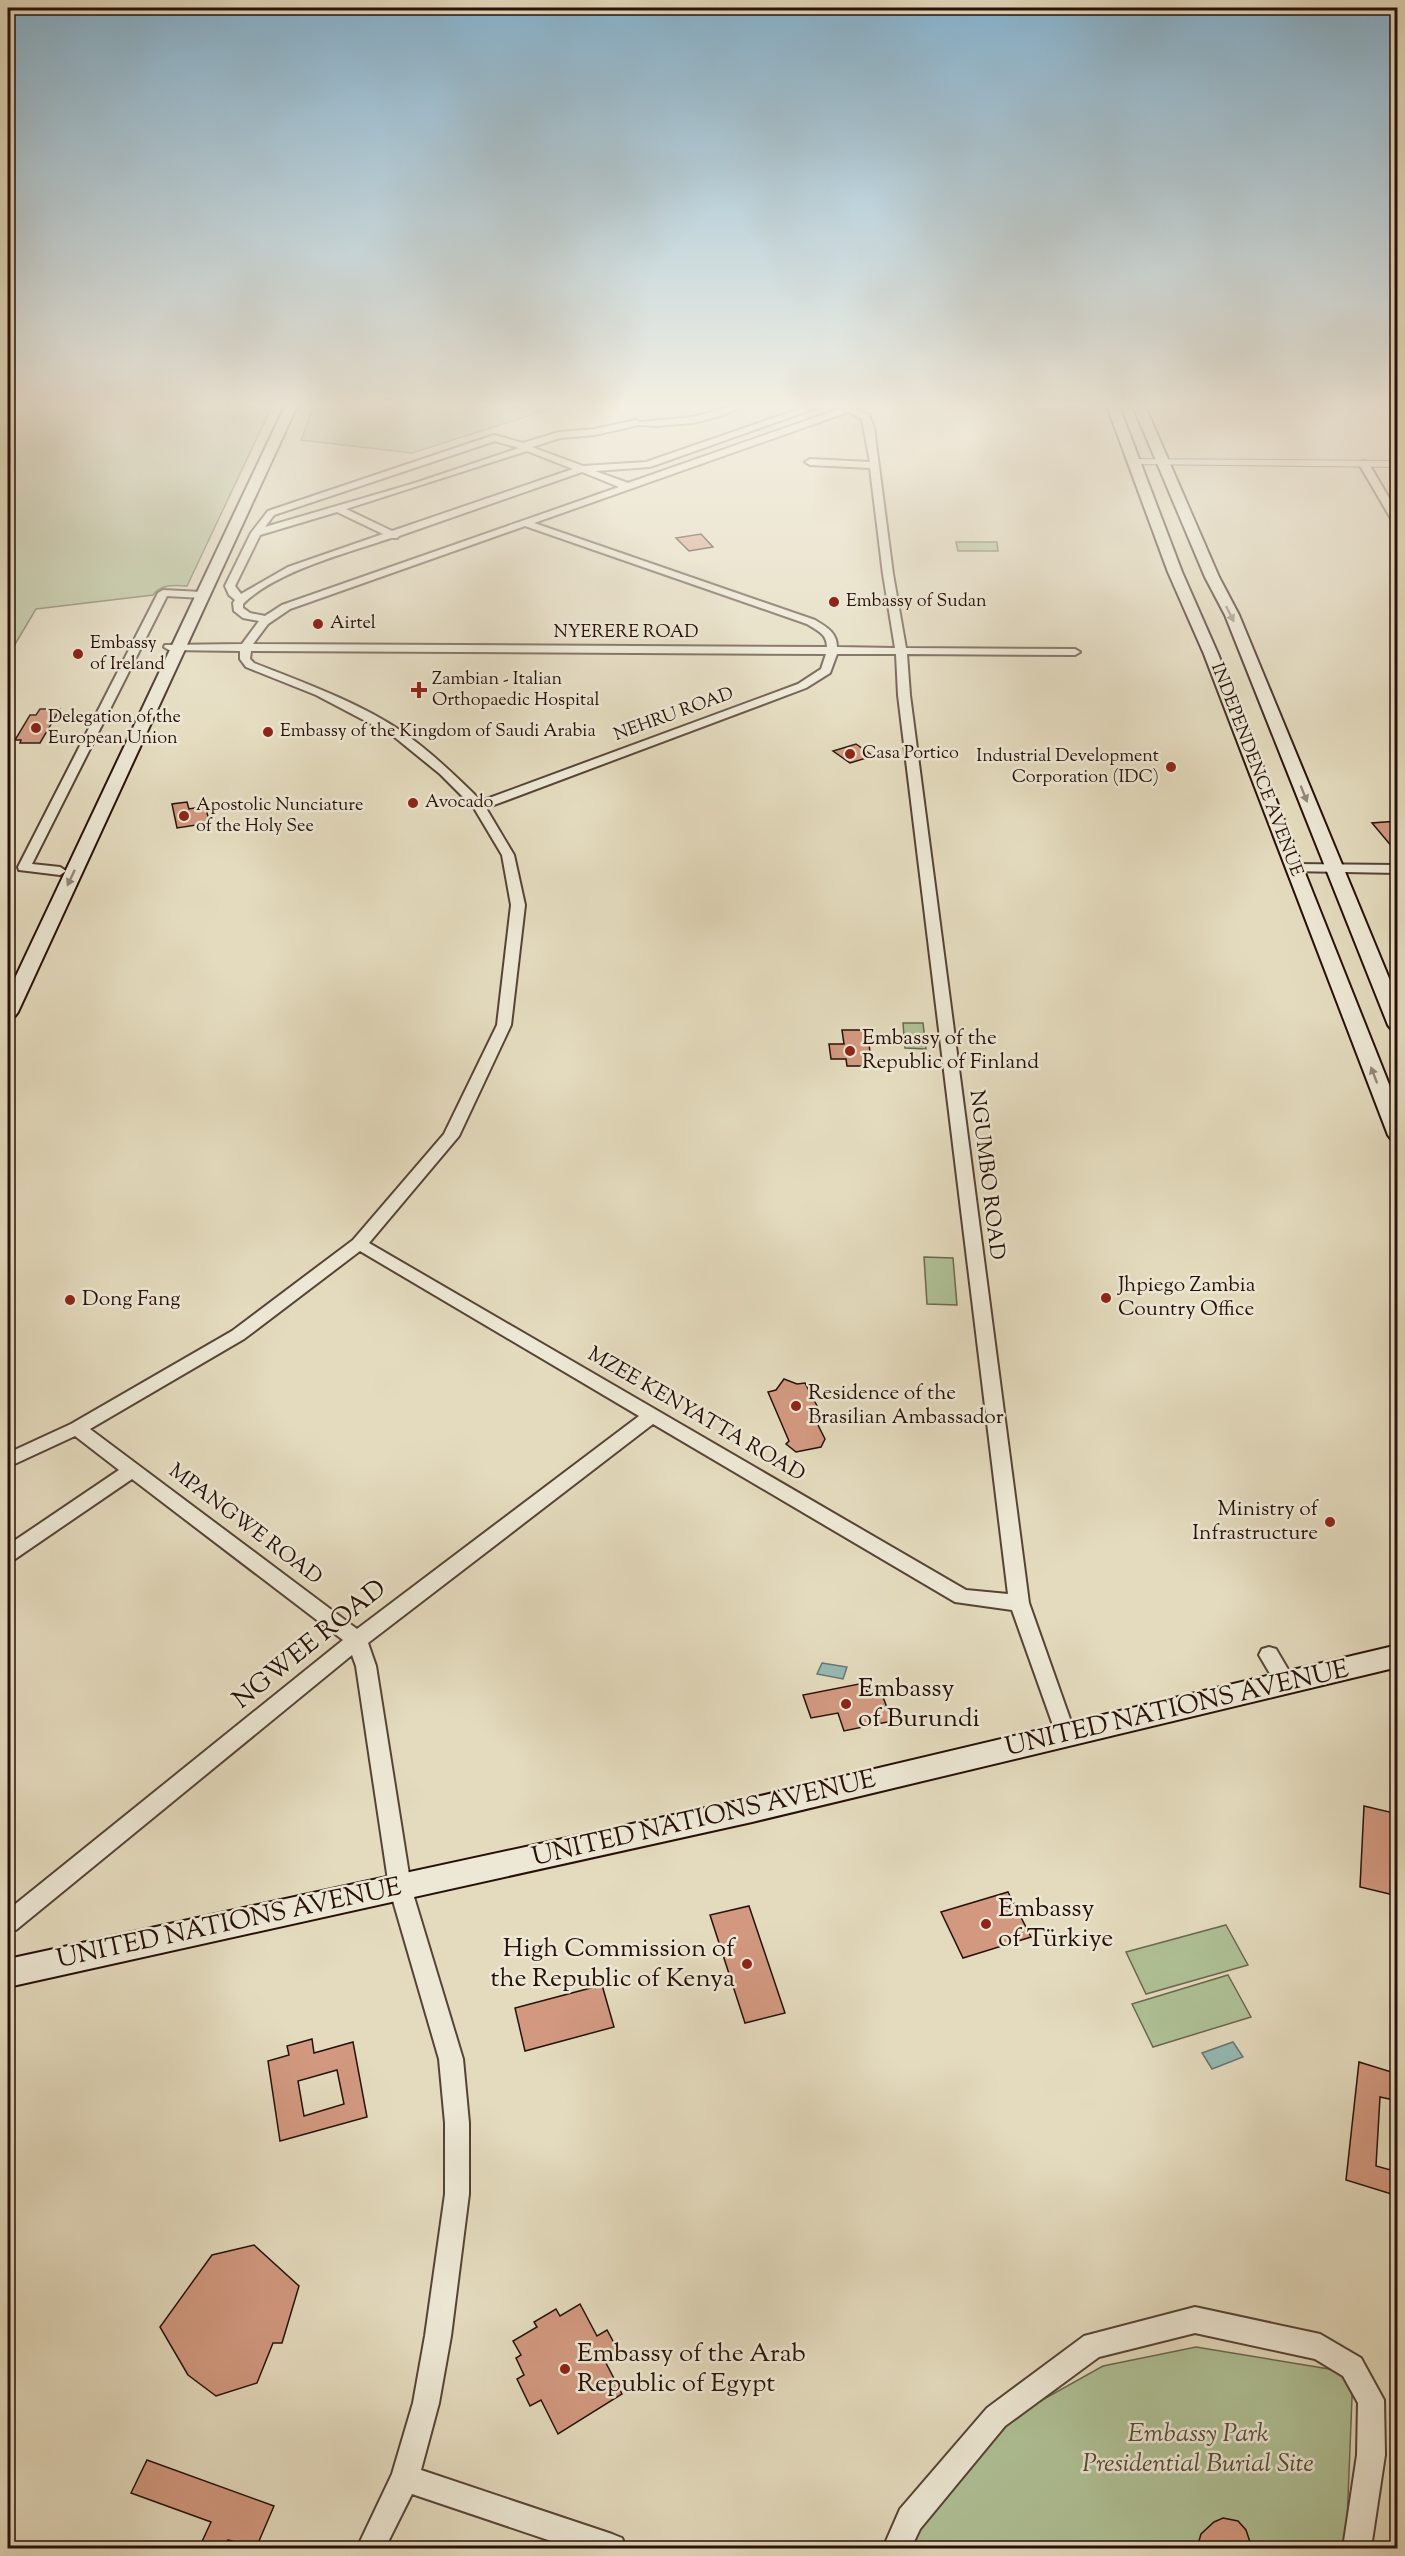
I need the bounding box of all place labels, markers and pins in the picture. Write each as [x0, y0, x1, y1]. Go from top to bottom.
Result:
place label: Embassy of Sudan [846, 589, 987, 615]
marker: Embassy of Sudan [827, 595, 841, 609]
place label: Airtel [330, 611, 376, 637]
marker: Airtel [311, 617, 325, 631]
place label: Embassy of Ireland [90, 631, 165, 678]
marker: Embassy of Ireland [71, 647, 85, 661]
place label: Zambian - Italian Orthopaedic Hospital [432, 667, 600, 714]
marker: Zambian - Italian Orthopaedic Hospital [410, 681, 428, 699]
place label: Delegation of the European Union [48, 705, 181, 752]
place label: Embassy of the Kingdom of Saudi Arabia [280, 719, 596, 745]
marker: Delegation of the European Union [29, 721, 43, 735]
marker: Embassy of the Kingdom of Saudi Arabia [261, 725, 275, 739]
place label: Casa Portico [862, 741, 959, 767]
place label: Industrial Development Corporation (IDC) [976, 744, 1159, 791]
marker: Casa Portico [843, 747, 857, 761]
marker: Industrial Development Corporation (IDC) [1164, 760, 1178, 774]
place label: Avocado [425, 790, 494, 816]
place label: Apostolic Nunciature of the Holy See [196, 793, 363, 840]
marker: Avocado [406, 796, 420, 810]
marker: Apostolic Nunciature of the Holy See [177, 809, 191, 823]
place label: Embassy of the Republic of Finland [862, 1024, 1039, 1078]
marker: Embassy of the Republic of Finland [843, 1044, 857, 1058]
place label: Jhpiego Zambia Country Office [1117, 1271, 1256, 1325]
place label: Dong Fang [82, 1285, 181, 1315]
marker: Jhpiego Zambia Country Office [1099, 1291, 1113, 1305]
marker: Dong Fang [63, 1293, 77, 1307]
place label: Residence of the Brasilian Ambassador [808, 1379, 1004, 1433]
marker: Residence of the Brasilian Ambassador [789, 1399, 803, 1413]
place label: Ministry of Infrastructure [1192, 1495, 1320, 1549]
marker: Ministry of Infrastructure [1323, 1515, 1337, 1529]
place label: Embassy of Burundi [858, 1671, 980, 1738]
marker: Embassy of Burundi [839, 1697, 853, 1711]
place label: Embassy of Türkiye [998, 1891, 1113, 1958]
marker: Embassy of Türkiye [979, 1917, 993, 1931]
place label: High Commission of the Republic of Kenya [491, 1931, 736, 1998]
marker: High Commission of the Republic of Kenya [740, 1957, 754, 1971]
place label: Embassy of the Arab Republic of Egypt [577, 2336, 806, 2403]
marker: Embassy of the Arab Republic of Egypt [558, 2362, 572, 2376]

